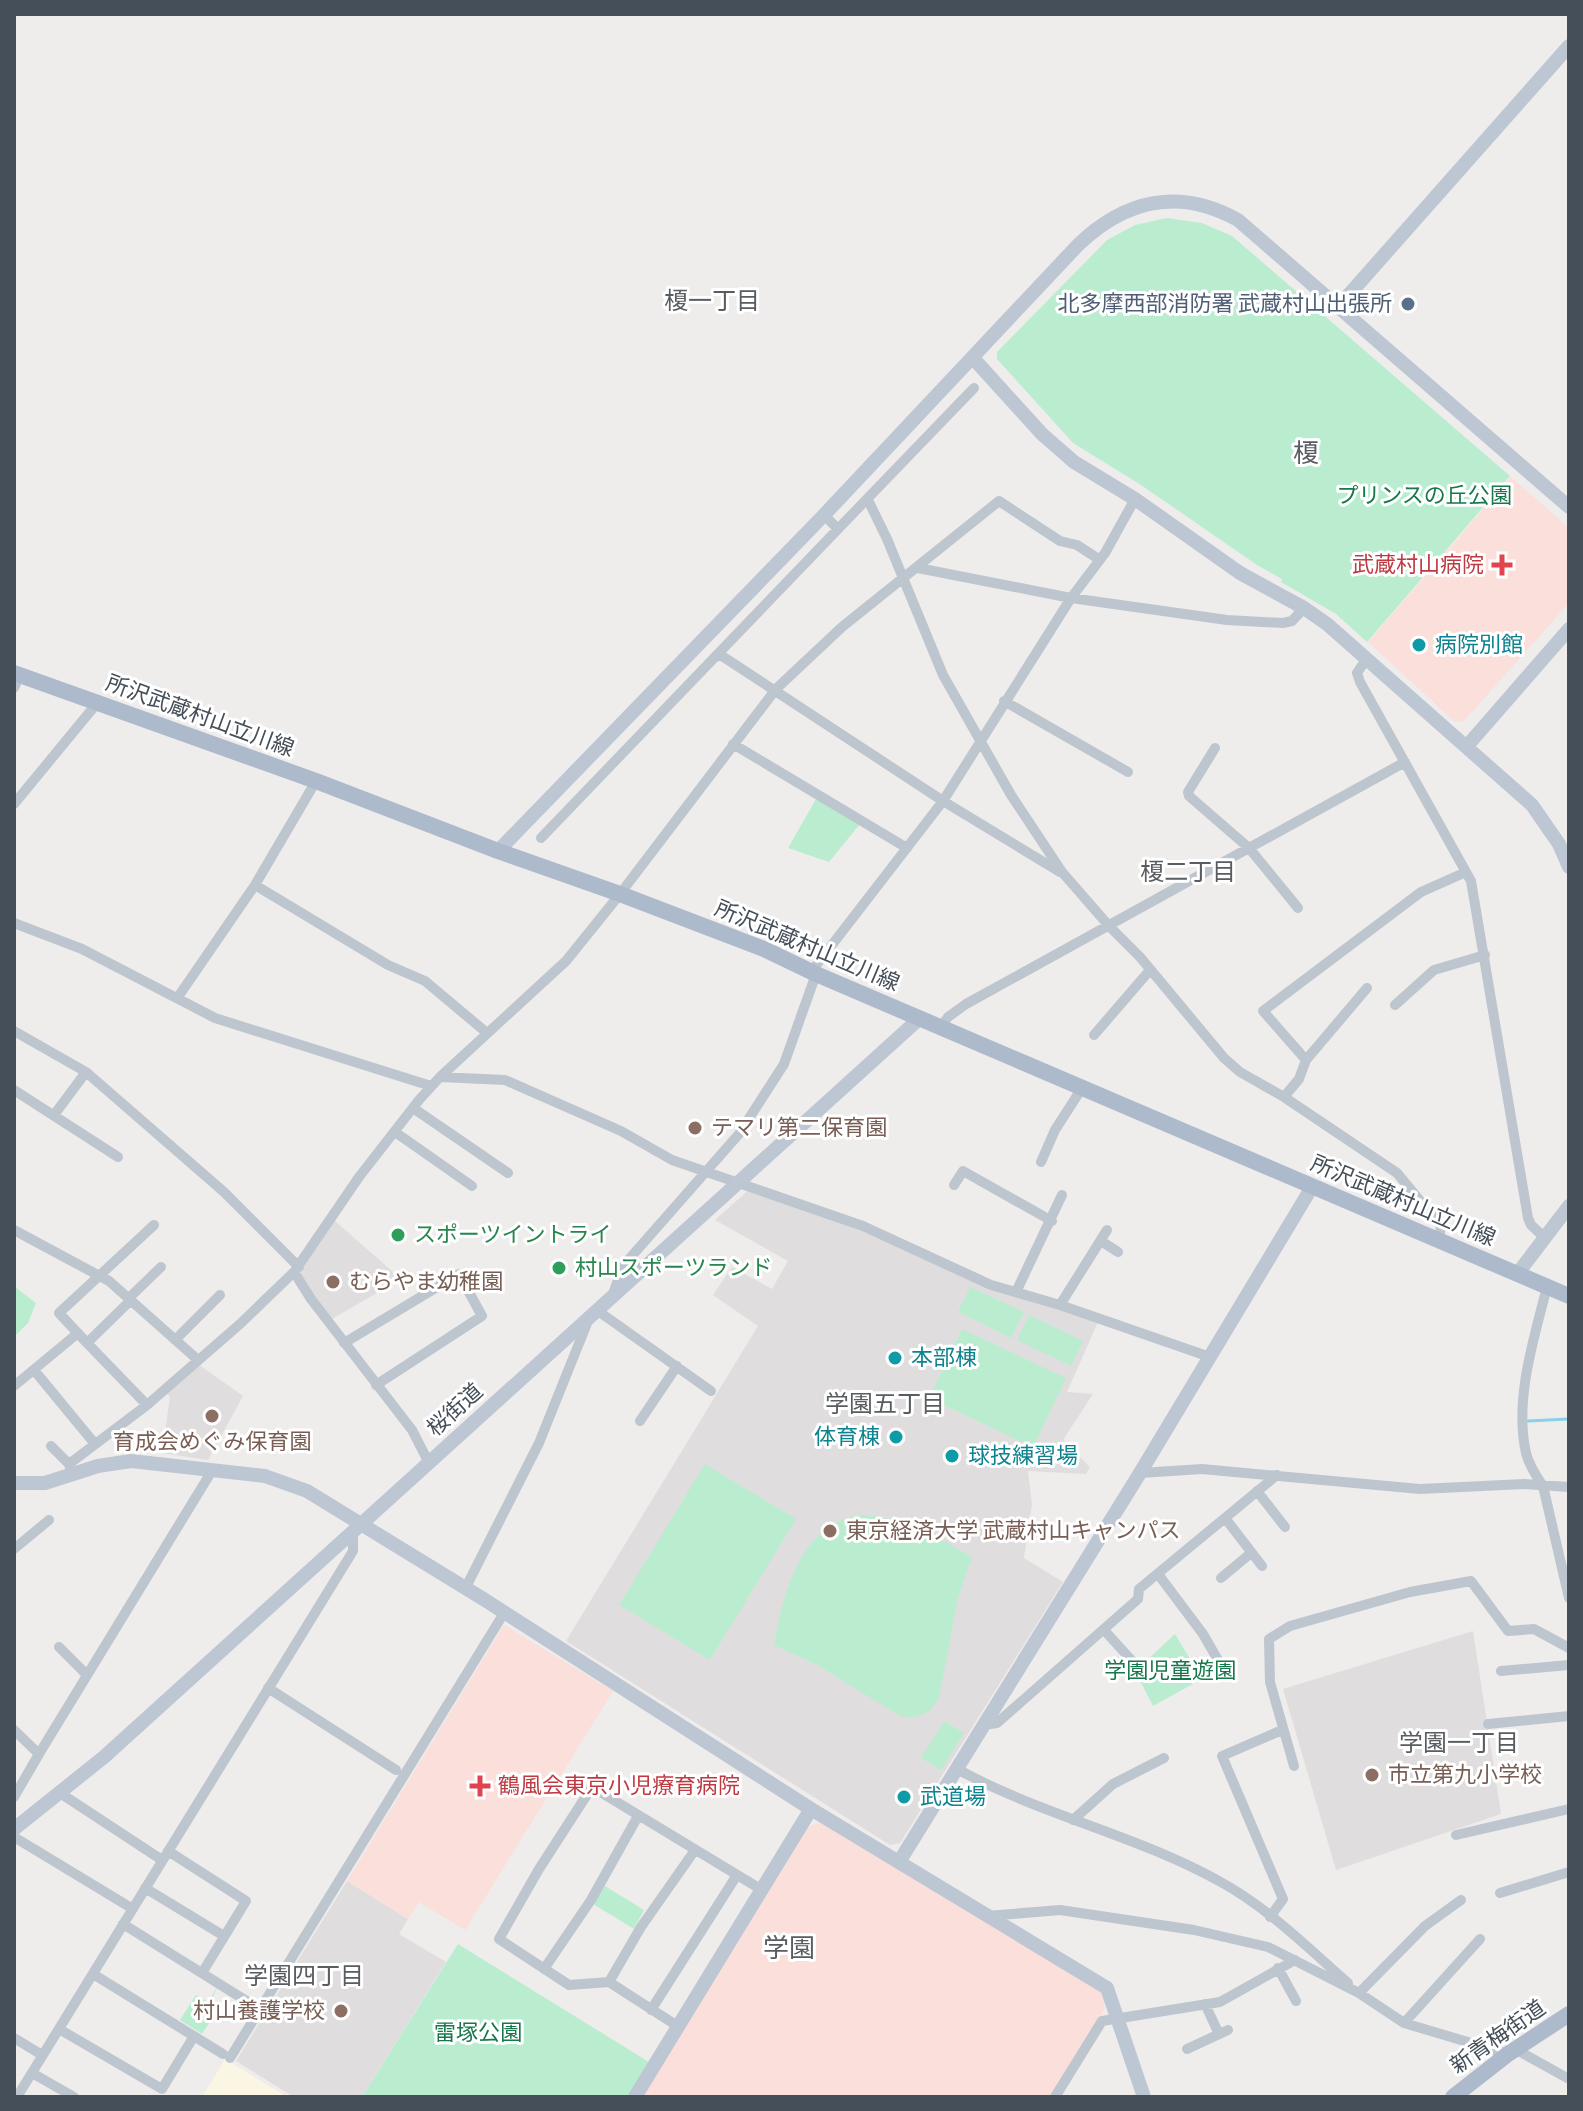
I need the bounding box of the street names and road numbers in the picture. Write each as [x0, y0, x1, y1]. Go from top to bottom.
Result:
street label: 所沢武蔵村山立川線 [101, 667, 299, 765]
street label: 所沢武蔵村山立川線 [710, 893, 904, 999]
street label: 所沢武蔵村山立川線 [1306, 1148, 1500, 1254]
street label: 桜街道 [420, 1376, 490, 1444]
street label: 新青梅街道 [1444, 1992, 1552, 2082]

